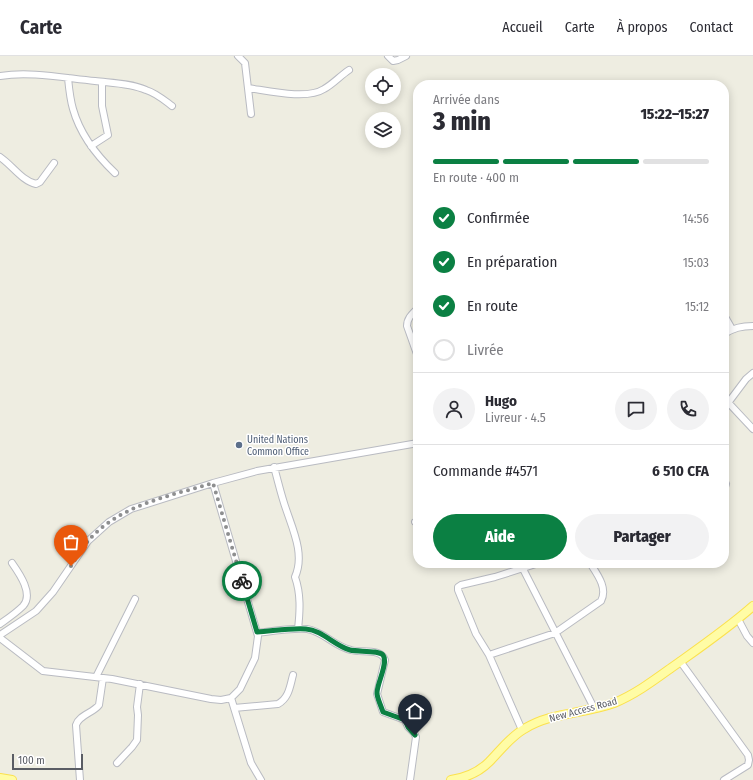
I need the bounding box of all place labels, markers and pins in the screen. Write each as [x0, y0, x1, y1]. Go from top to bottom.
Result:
place label: United Nations Common Office [247, 434, 309, 458]
marker: United Nations Common Office [234, 440, 244, 450]
pin [54, 525, 88, 566]
pin [398, 694, 432, 735]

